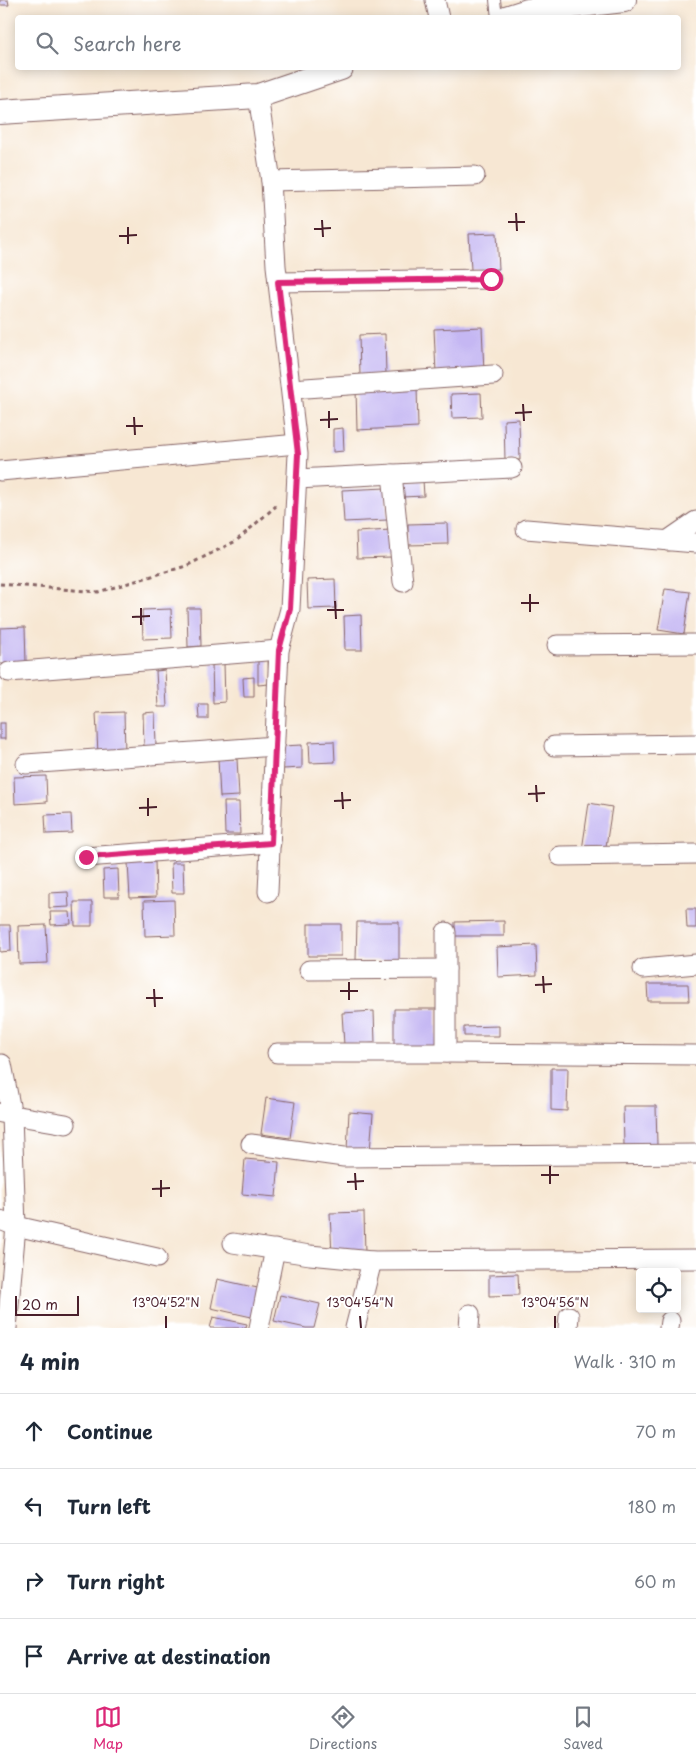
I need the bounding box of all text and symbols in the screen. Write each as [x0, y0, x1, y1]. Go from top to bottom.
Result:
search box [15, 15, 681, 70]
icon: search [33, 29, 61, 57]
text: Search here [73, 29, 182, 57]
route start [480, 268, 503, 291]
route end [75, 846, 98, 869]
map controls [636, 1268, 681, 1313]
button: locate [636, 1268, 681, 1313]
scale bar [15, 1293, 79, 1316]
text: 13°04'52"N [132, 1293, 200, 1311]
text: 13°04'54"N [326, 1293, 394, 1311]
text: 13°04'56"N [521, 1293, 589, 1311]
text: 20 m [22, 1294, 58, 1315]
text: 4 min [20, 1345, 80, 1377]
text: Walk · 310 m [574, 1349, 676, 1373]
icon: ahead [20, 1417, 48, 1445]
text: Continue [67, 1417, 153, 1445]
text: 70 m [636, 1419, 676, 1443]
icon: left [20, 1492, 48, 1520]
text: Turn left [67, 1492, 151, 1520]
text: 180 m [628, 1494, 676, 1518]
icon: right [20, 1567, 48, 1595]
text: Turn right [67, 1567, 165, 1595]
text: 60 m [634, 1569, 676, 1593]
icon: arrive [20, 1642, 48, 1670]
text: Arrive at destination [67, 1642, 271, 1670]
tab: Map [93, 1703, 123, 1754]
tab: Directions [309, 1703, 377, 1754]
tab: Saved [563, 1703, 603, 1754]

